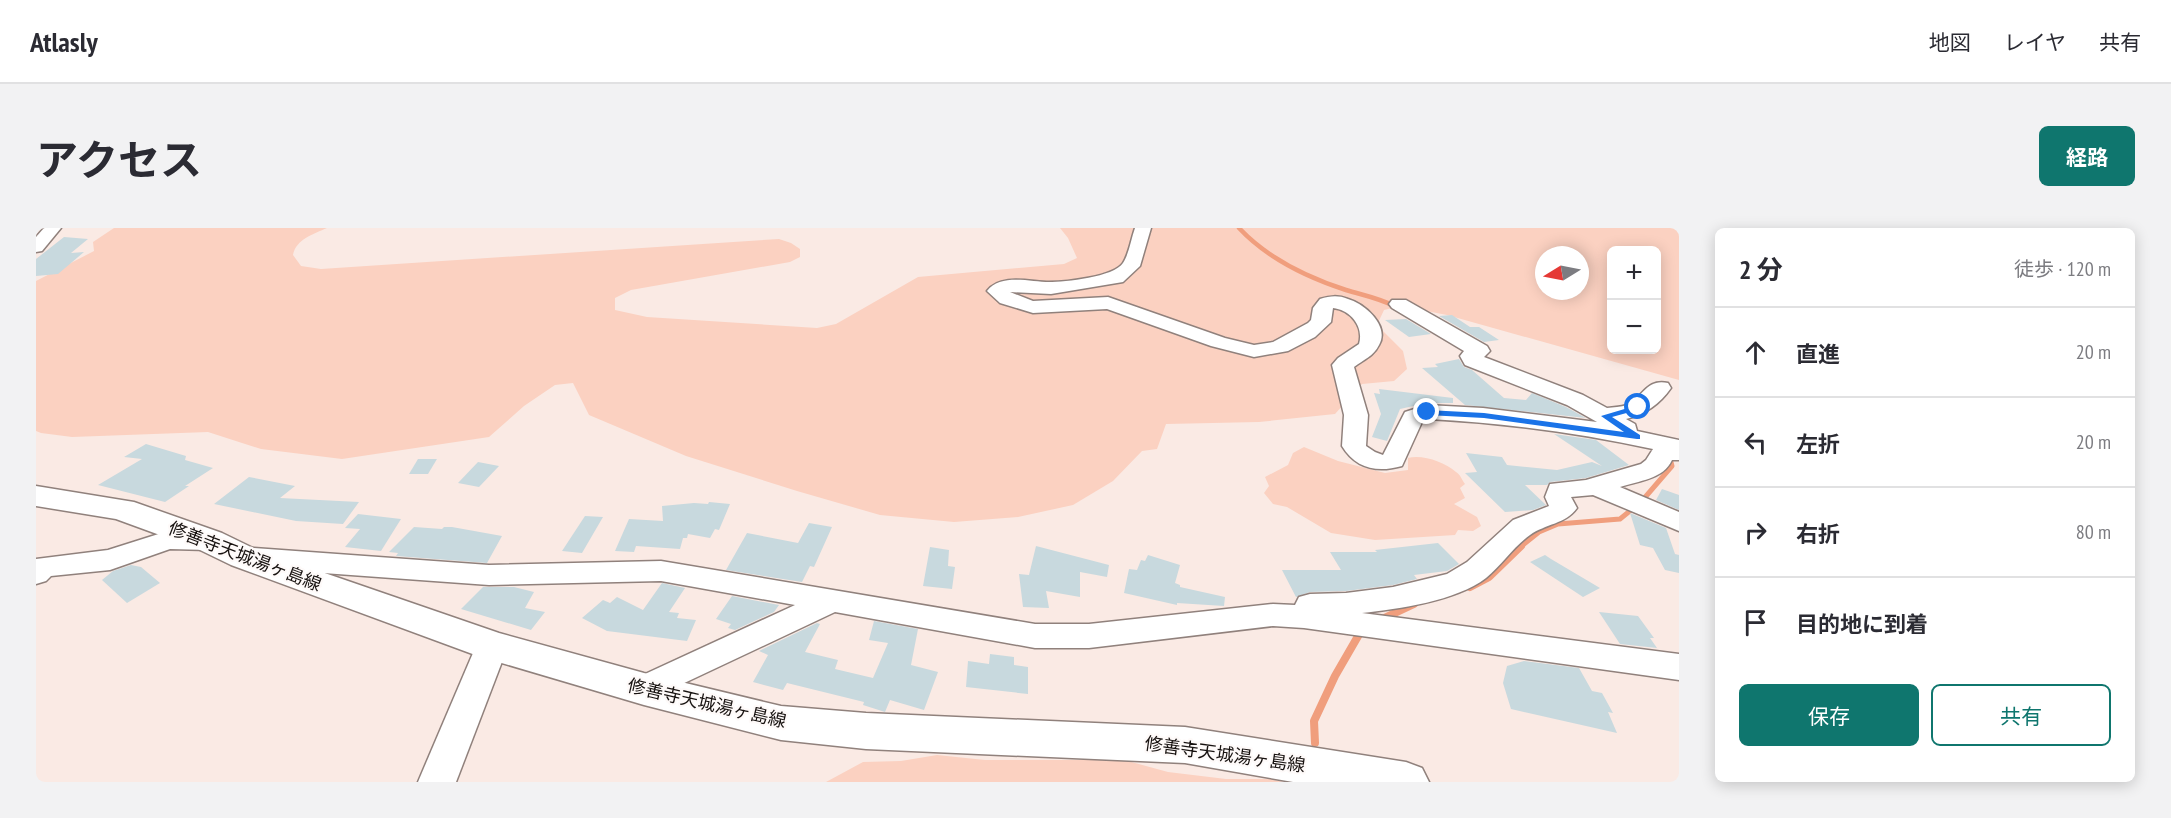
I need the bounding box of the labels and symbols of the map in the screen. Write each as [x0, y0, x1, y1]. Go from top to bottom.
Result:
north arrow [1535, 246, 1589, 300]
route start [1624, 393, 1650, 419]
route end [1413, 398, 1439, 424]
street label: 修善寺天城湯ヶ島線 [165, 516, 325, 596]
street label: 修善寺天城湯ヶ島線 [625, 674, 789, 732]
street label: 修善寺天城湯ヶ島線 [1143, 731, 1307, 777]

